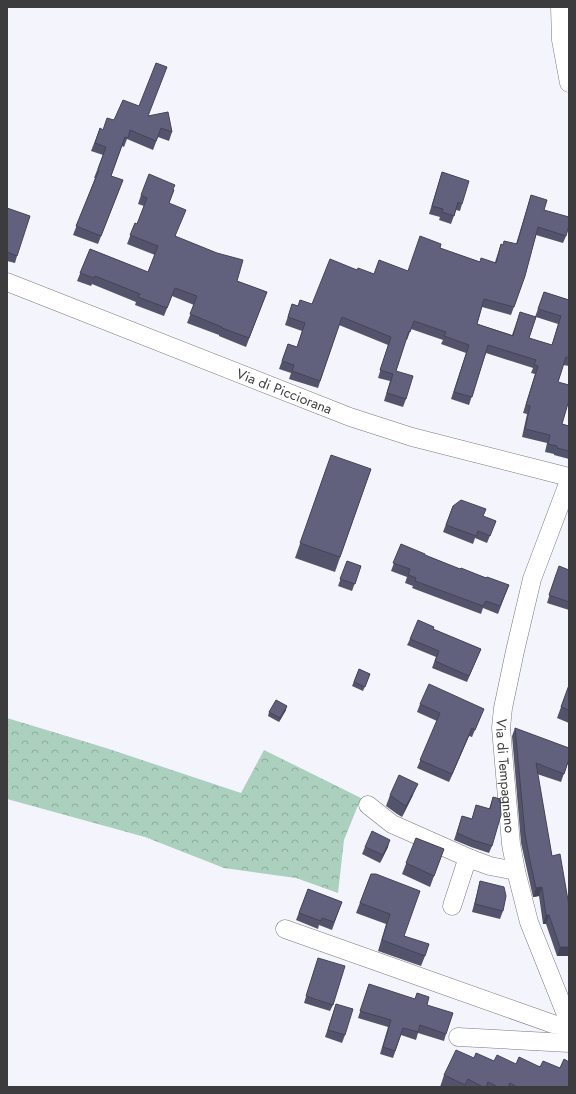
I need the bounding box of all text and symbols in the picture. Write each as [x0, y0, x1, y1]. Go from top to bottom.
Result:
street label: Via di Picciorana [233, 363, 335, 419]
street label: Via di Tempagnano [491, 718, 520, 834]

